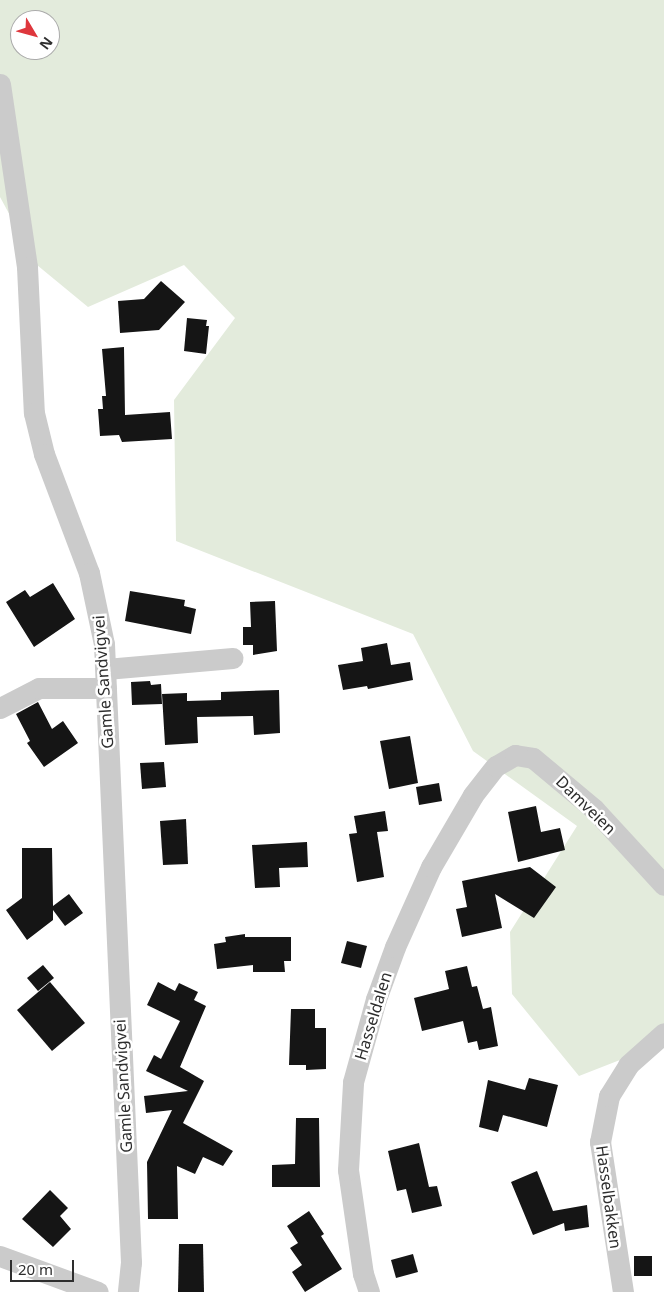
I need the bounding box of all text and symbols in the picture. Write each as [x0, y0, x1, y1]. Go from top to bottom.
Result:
north arrow [10, 10, 60, 60]
text: N [36, 33, 58, 54]
street label: Gamle Sandvigvei [89, 615, 117, 749]
street label: Damveien [552, 772, 620, 838]
street label: Hasseldalen [350, 970, 396, 1062]
street label: Gamle Sandvigvei [110, 1019, 136, 1153]
street label: Hasselbakken [592, 1144, 626, 1250]
scale bar [12, 1250, 76, 1282]
text: 20 m [18, 1259, 53, 1279]

